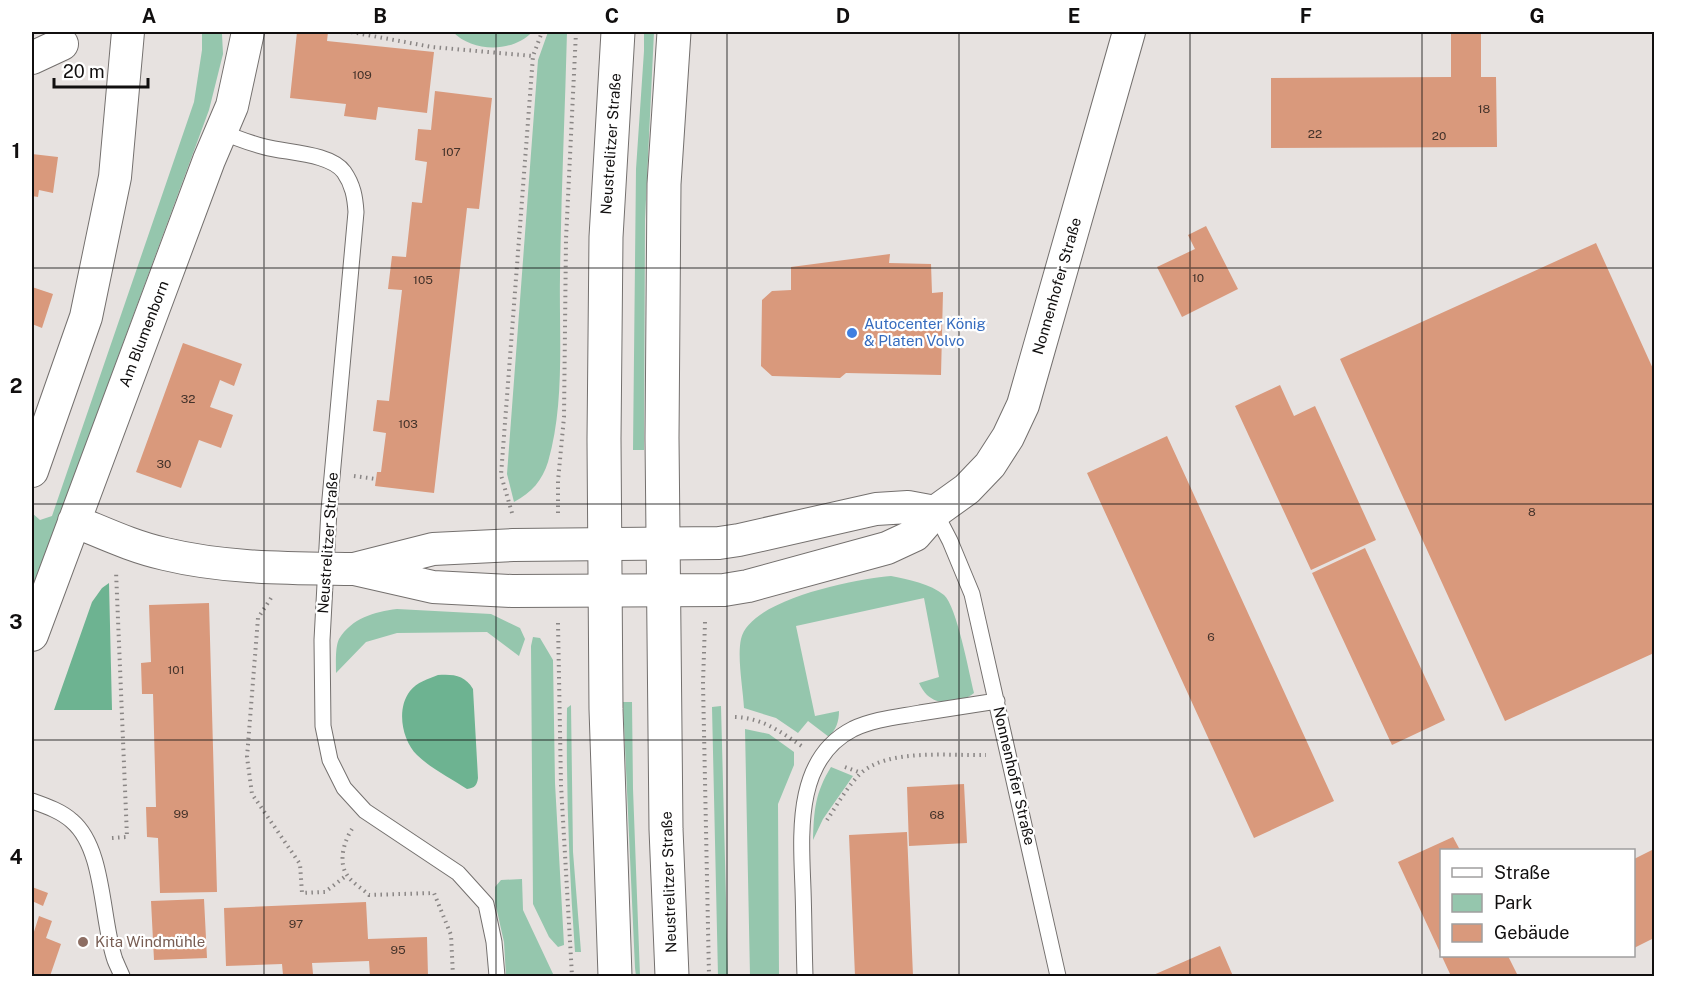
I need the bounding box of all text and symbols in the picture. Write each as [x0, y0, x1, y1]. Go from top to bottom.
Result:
text: A [142, 4, 156, 28]
text: B [373, 4, 387, 28]
text: C [605, 4, 619, 28]
text: D [836, 4, 850, 28]
text: E [1068, 4, 1080, 28]
text: F [1300, 4, 1312, 28]
text: G [1529, 4, 1545, 28]
scale bar [54, 51, 148, 89]
text: 20 m [63, 61, 105, 82]
house number: 109 [352, 68, 372, 82]
street label: Neustrelitzer Straße [597, 73, 624, 215]
house number: 18 [1478, 102, 1491, 116]
house number: 22 [1308, 127, 1322, 141]
house number: 20 [1432, 129, 1446, 143]
text: 1 [12, 139, 20, 163]
house number: 107 [441, 145, 461, 159]
street label: Nonnenhofer Straße [1029, 215, 1084, 356]
house number: 10 [1192, 271, 1204, 285]
house number: 105 [413, 273, 433, 287]
street label: Am Blumenborn [115, 278, 172, 389]
place label: Autocenter König & Platen Volvo [864, 315, 986, 349]
marker: Autocenter König & Platen Volvo [845, 326, 859, 340]
text: 2 [10, 374, 22, 398]
house number: 32 [181, 392, 195, 406]
house number: 103 [398, 417, 418, 431]
house number: 30 [157, 457, 171, 471]
street label: Neustrelitzer Straße [314, 472, 341, 614]
house number: 8 [1528, 505, 1536, 519]
text: 3 [9, 610, 23, 634]
house number: 6 [1207, 630, 1215, 644]
house number: 101 [167, 663, 185, 677]
street label: Nonnenhofer Straße [990, 705, 1039, 847]
house number: 99 [174, 807, 188, 821]
house number: 68 [929, 808, 945, 822]
street label: Neustrelitzer Straße [658, 811, 679, 953]
text: 4 [9, 845, 23, 869]
legend [1440, 849, 1635, 957]
text: Straße [1494, 862, 1550, 883]
text: Park [1494, 892, 1532, 913]
house number: 97 [289, 917, 303, 931]
text: Gebäude [1494, 922, 1569, 943]
place label: Kita Windmühle [95, 933, 205, 950]
marker: Kita Windmühle [76, 935, 90, 949]
house number: 95 [390, 943, 406, 957]

